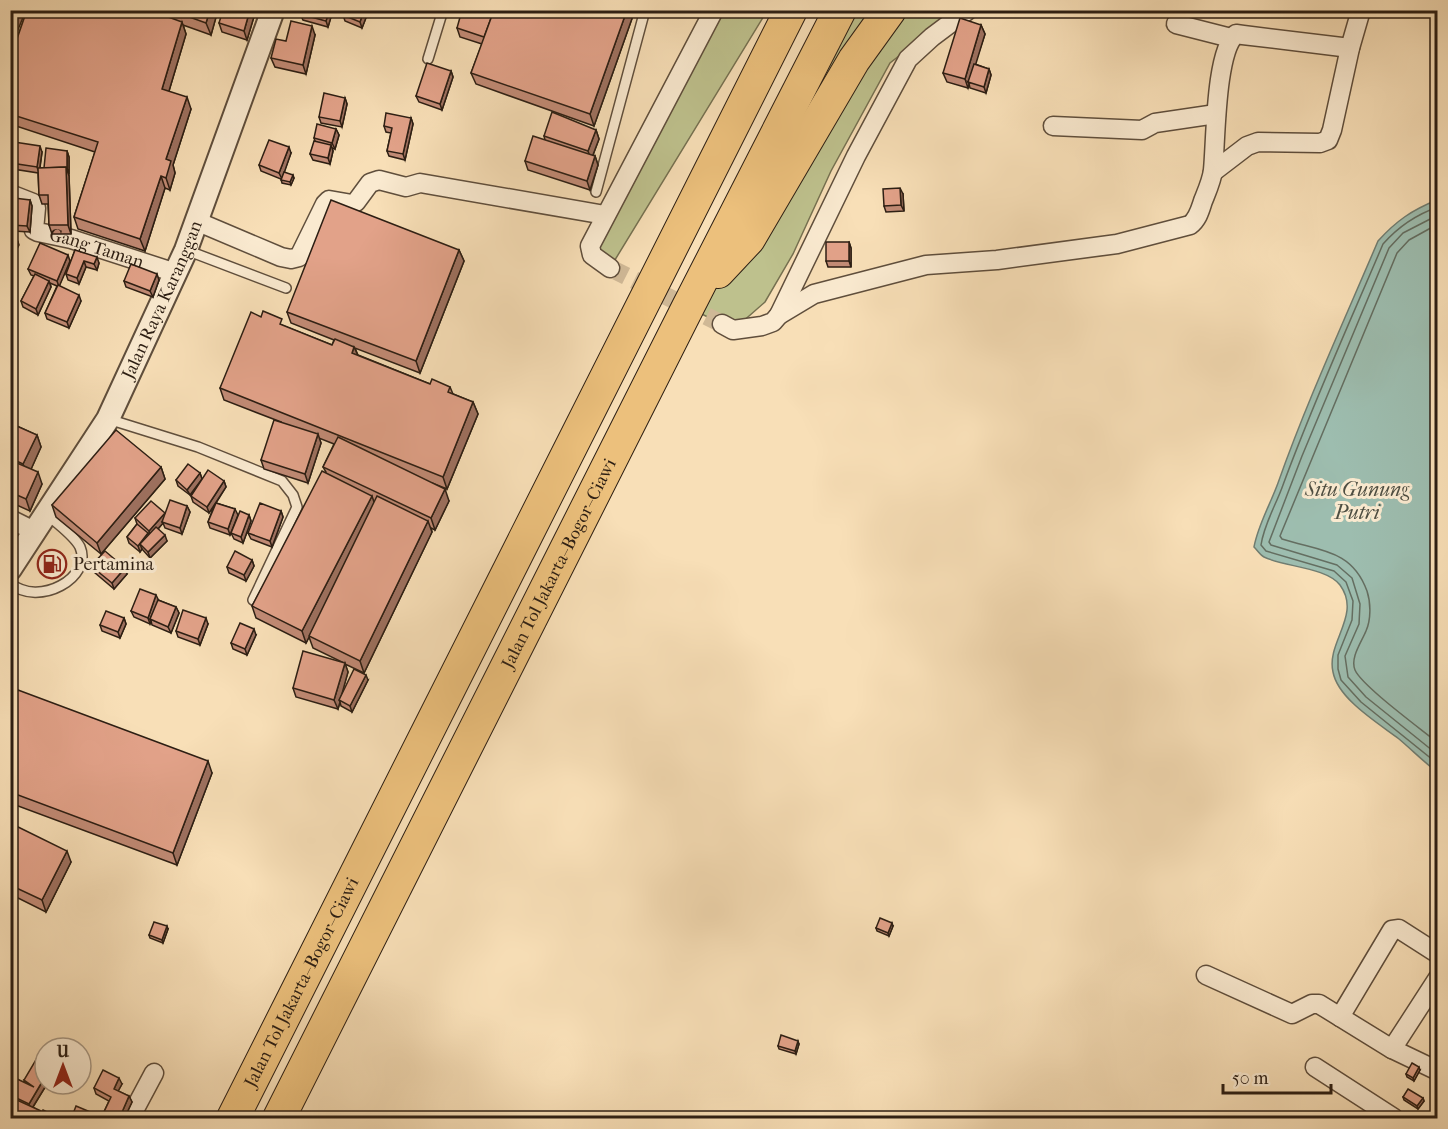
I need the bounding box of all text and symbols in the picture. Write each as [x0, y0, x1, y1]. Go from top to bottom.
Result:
street label: Jalan Raya Karanggan [117, 217, 207, 384]
street label: Gang Taman [48, 225, 147, 273]
street label: Jalan Tol Jakarta–Bogor–Ciawi [496, 455, 621, 674]
water label: Situ Gunung Putri [1304, 478, 1410, 524]
fuel station icon: Pertamina [36, 548, 68, 580]
place label: Pertamina [73, 554, 155, 575]
street label: Jalan Tol Jakarta–Bogor–Ciawi [239, 873, 364, 1093]
north arrow [33, 1036, 93, 1096]
text: U [56, 1042, 70, 1061]
scale bar [1223, 1057, 1331, 1095]
text: 50 m [1232, 1068, 1269, 1089]

